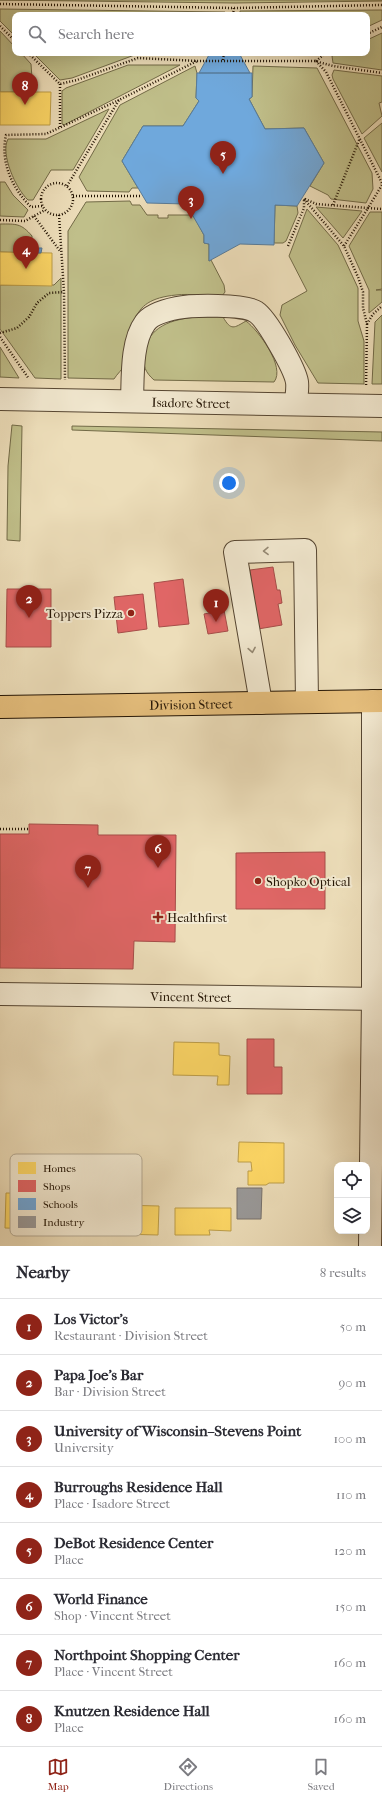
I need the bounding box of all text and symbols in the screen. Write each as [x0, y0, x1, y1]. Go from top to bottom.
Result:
search box [12, 12, 370, 56]
icon: search [26, 23, 48, 45]
text: Search here [58, 25, 134, 43]
pin: 8 [12, 72, 38, 105]
pin: 5 [210, 141, 236, 174]
pin: 3 [178, 186, 204, 219]
pin: 4 [13, 236, 39, 269]
street label: Isadore Street [152, 395, 231, 411]
your location [219, 473, 239, 493]
one-way arrow [263, 547, 269, 555]
pin: 2 [16, 585, 42, 618]
pin: 1 [203, 589, 229, 622]
place label: Toppers Pizza [46, 606, 124, 621]
marker: Toppers Pizza [126, 608, 136, 618]
one-way arrow [248, 646, 256, 653]
street label: Division Street [149, 696, 233, 713]
pin: 6 [145, 835, 171, 868]
pin: 7 [75, 855, 101, 888]
place label: Shopko Optical [266, 874, 351, 889]
marker: Shopko Optical [253, 876, 263, 886]
place label: Healthfirst [167, 910, 228, 925]
marker: Healthfirst [152, 911, 164, 923]
street label: Vincent Street [149, 989, 232, 1005]
legend [10, 1154, 142, 1236]
text: Homes [43, 1162, 76, 1175]
map controls [334, 1162, 370, 1234]
button: locate [334, 1162, 370, 1198]
text: Shops [43, 1180, 70, 1193]
text: Schools [43, 1198, 78, 1211]
button: layers [334, 1198, 370, 1234]
text: Industry [43, 1216, 85, 1229]
text: Nearby [16, 1262, 70, 1282]
text: 8 results [320, 1265, 366, 1280]
text: Los Victor's [54, 1310, 128, 1328]
text: 1 [27, 1319, 31, 1334]
text: 50 m [340, 1319, 366, 1334]
text: Restaurant · Division Street [54, 1328, 208, 1343]
text: Papa Joe's Bar [54, 1366, 143, 1384]
text: 2 [26, 1375, 32, 1390]
text: 90 m [338, 1375, 366, 1390]
text: Bar · Division Street [54, 1384, 166, 1399]
text: University of Wisconsin–Stevens Point [54, 1422, 301, 1440]
text: 3 [26, 1431, 32, 1446]
text: 100 m [333, 1431, 366, 1446]
text: University [54, 1440, 114, 1455]
text: Burroughs Residence Hall [54, 1478, 223, 1496]
text: 4 [25, 1487, 33, 1502]
text: 110 m [336, 1487, 366, 1502]
text: Place · Isadore Street [54, 1496, 170, 1511]
text: DeBot Residence Center [54, 1534, 213, 1552]
text: 5 [26, 1543, 32, 1558]
text: 120 m [334, 1543, 366, 1558]
text: Place [54, 1552, 84, 1567]
text: World Finance [54, 1590, 148, 1608]
text: 6 [25, 1599, 33, 1614]
text: 150 m [335, 1599, 366, 1614]
text: Shop · Vincent Street [54, 1608, 171, 1623]
text: Northpoint Shopping Center [54, 1646, 240, 1664]
text: 7 [26, 1655, 32, 1670]
text: 160 m [334, 1655, 366, 1670]
text: Place · Vincent Street [54, 1664, 173, 1679]
text: Knutzen Residence Hall [54, 1702, 210, 1720]
text: 8 [26, 1711, 32, 1726]
text: 160 m [334, 1711, 366, 1726]
text: Place [54, 1720, 84, 1735]
tab: Map [47, 1756, 69, 1793]
tab: Directions [164, 1756, 213, 1793]
tab: Saved [307, 1756, 335, 1793]

